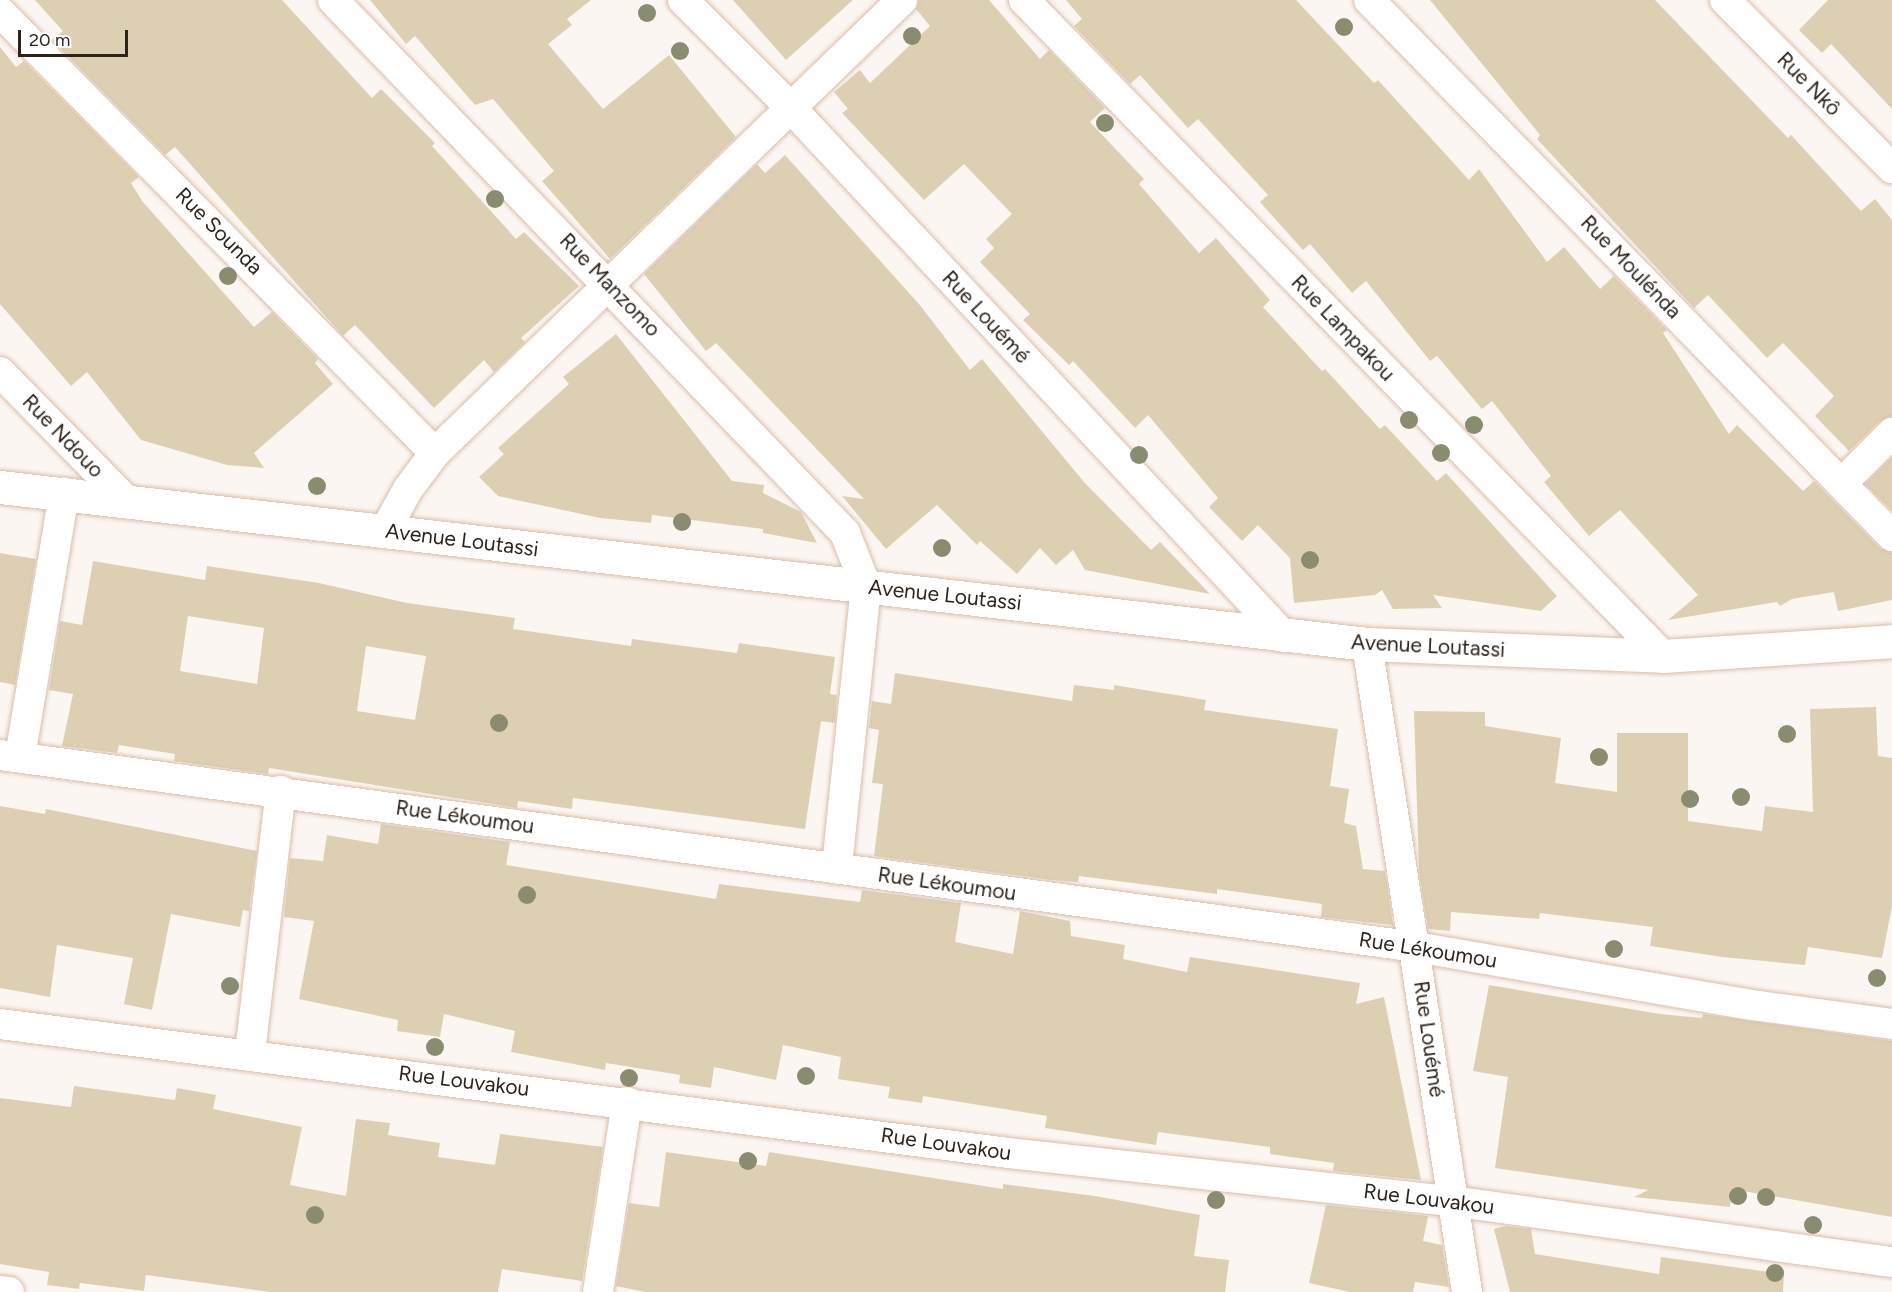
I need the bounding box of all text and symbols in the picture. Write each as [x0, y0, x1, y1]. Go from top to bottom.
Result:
scale bar [21, 18, 130, 56]
text: 20 m [29, 29, 70, 51]
street label: Rue Nkô [1772, 47, 1846, 121]
street label: Rue Sounda [170, 182, 268, 280]
street label: Rue Moulénda [1575, 210, 1687, 324]
street label: Rue Manzomo [554, 228, 666, 342]
street label: Rue Louémé [937, 266, 1035, 368]
street label: Rue Lampakou [1286, 270, 1400, 386]
street label: Rue Ndouo [17, 389, 109, 483]
street label: Avenue Loutassi [384, 518, 540, 562]
street label: Avenue Loutassi [867, 574, 1023, 616]
street label: Avenue Loutassi [1350, 629, 1506, 663]
street label: Rue Lékoumou [394, 795, 536, 839]
street label: Rue Lékoumou [876, 862, 1018, 906]
street label: Rue Lékoumou [1357, 927, 1499, 973]
street label: Rue Louémé [1408, 979, 1450, 1099]
street label: Rue Louvakou [397, 1060, 531, 1102]
street label: Rue Louvakou [879, 1122, 1013, 1166]
street label: Rue Louvakou [1362, 1178, 1496, 1220]

